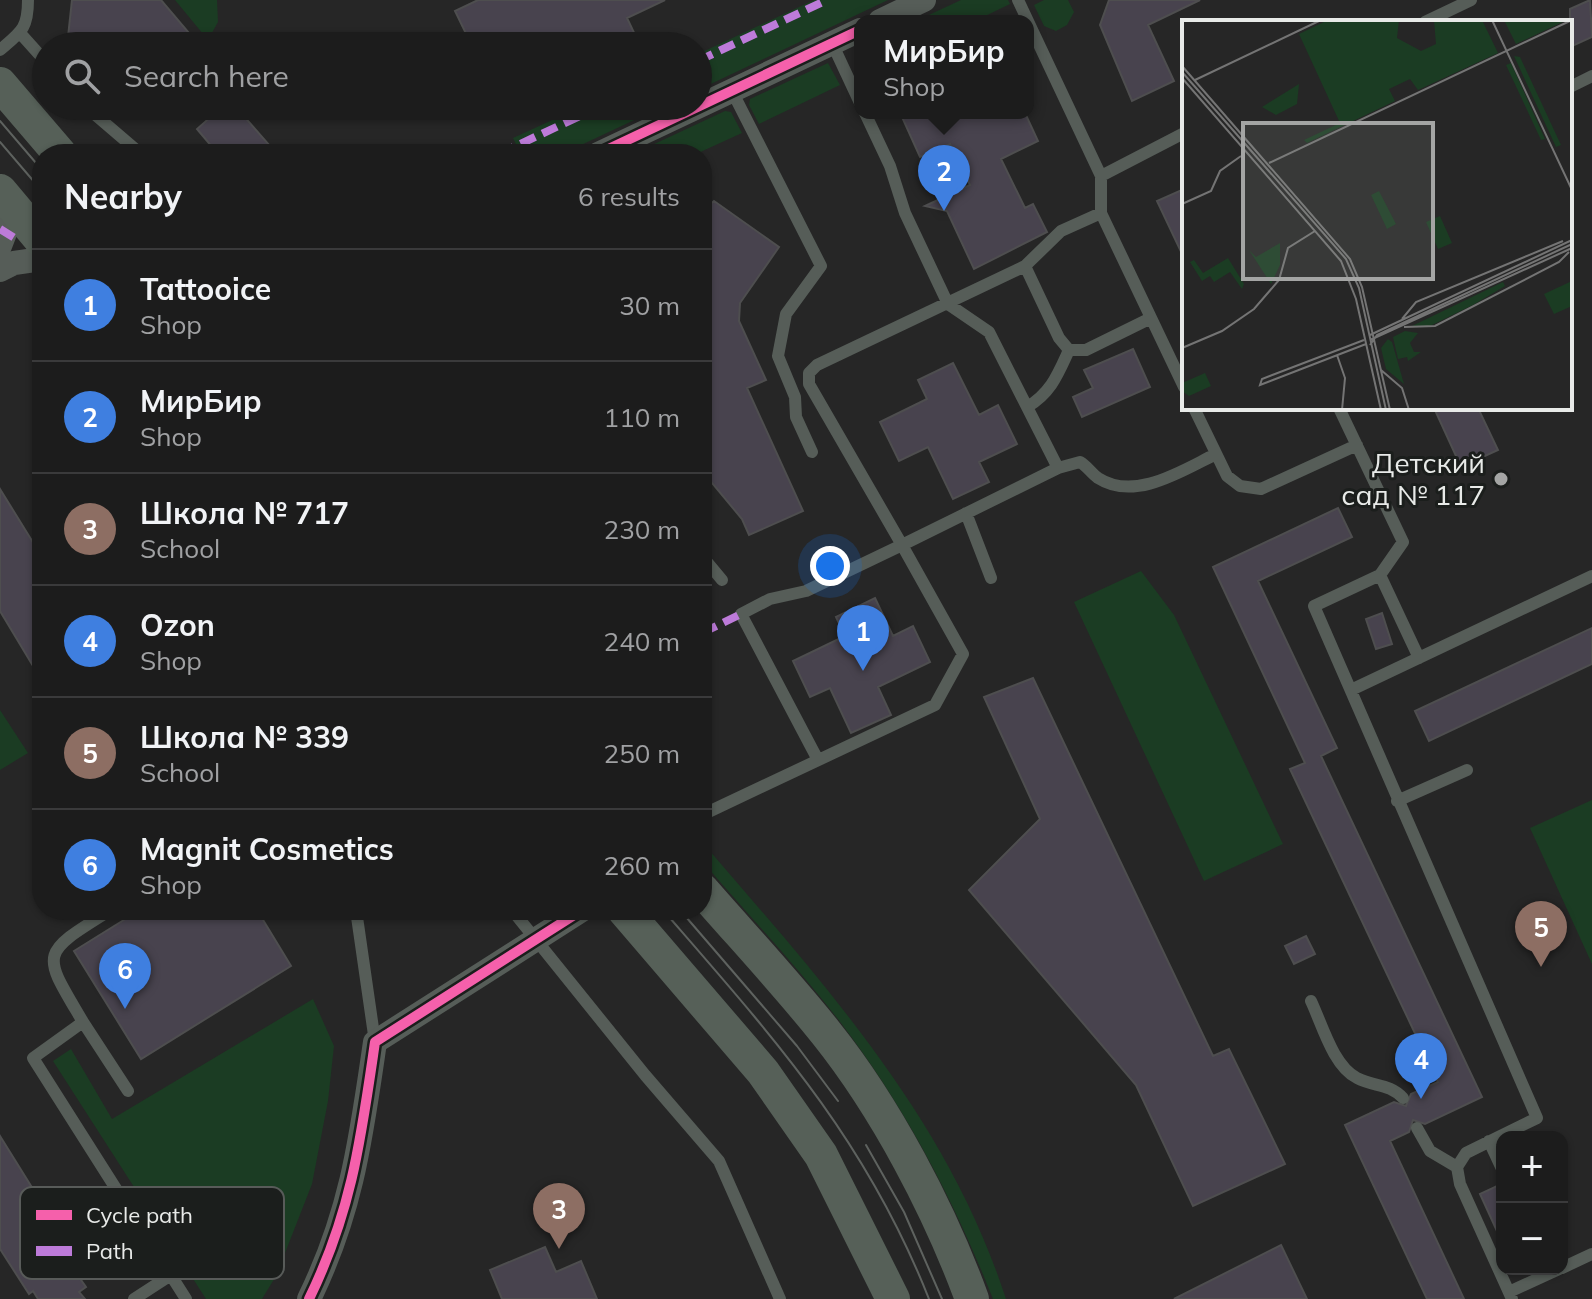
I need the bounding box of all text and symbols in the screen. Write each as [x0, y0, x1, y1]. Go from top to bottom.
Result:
popup [854, 15, 1034, 119]
inset map [1182, 20, 1572, 410]
search box [32, 32, 712, 120]
text: МирБир [883, 32, 1005, 70]
icon: search [60, 54, 104, 98]
text: Search here [124, 57, 289, 95]
text: Shop [883, 70, 945, 103]
pin: 2 [918, 145, 970, 211]
text: Nearby [64, 175, 182, 218]
text: 6 results [578, 180, 680, 213]
text: Tattooice [140, 270, 271, 308]
text: 1 [82, 289, 98, 322]
text: 30 m [619, 289, 680, 322]
text: Shop [140, 308, 202, 341]
text: МирБир [140, 382, 262, 420]
text: 2 [82, 401, 98, 434]
text: 110 m [604, 401, 680, 434]
text: Shop [140, 420, 202, 453]
place label: Детский сад № 117 [1341, 445, 1485, 512]
marker: Детский сад № 117 [1492, 470, 1510, 488]
text: Школа № 717 [140, 494, 349, 532]
text: 3 [82, 513, 98, 546]
text: 230 m [604, 513, 680, 546]
text: School [140, 532, 220, 565]
your location [810, 546, 850, 586]
pin: 1 [837, 605, 889, 671]
text: Ozon [140, 606, 215, 644]
text: 4 [82, 625, 98, 658]
text: 240 m [604, 625, 680, 658]
text: Shop [140, 644, 202, 677]
text: Школа № 339 [140, 718, 349, 756]
text: 5 [82, 737, 98, 770]
text: 250 m [604, 737, 680, 770]
text: School [140, 756, 220, 789]
text: Magnit Cosmetics [140, 830, 394, 868]
text: 6 [82, 849, 98, 882]
text: 260 m [604, 849, 680, 882]
text: Shop [140, 868, 202, 901]
pin: 5 [1515, 901, 1567, 967]
pin: 6 [99, 943, 151, 1009]
pin: 4 [1395, 1033, 1447, 1099]
map controls [1496, 1131, 1568, 1275]
button: + [1496, 1131, 1568, 1203]
pin: 3 [533, 1183, 585, 1249]
legend [20, 1187, 284, 1279]
text: Cycle path [86, 1201, 193, 1229]
button: − [1496, 1203, 1568, 1275]
text: Path [86, 1237, 134, 1265]

